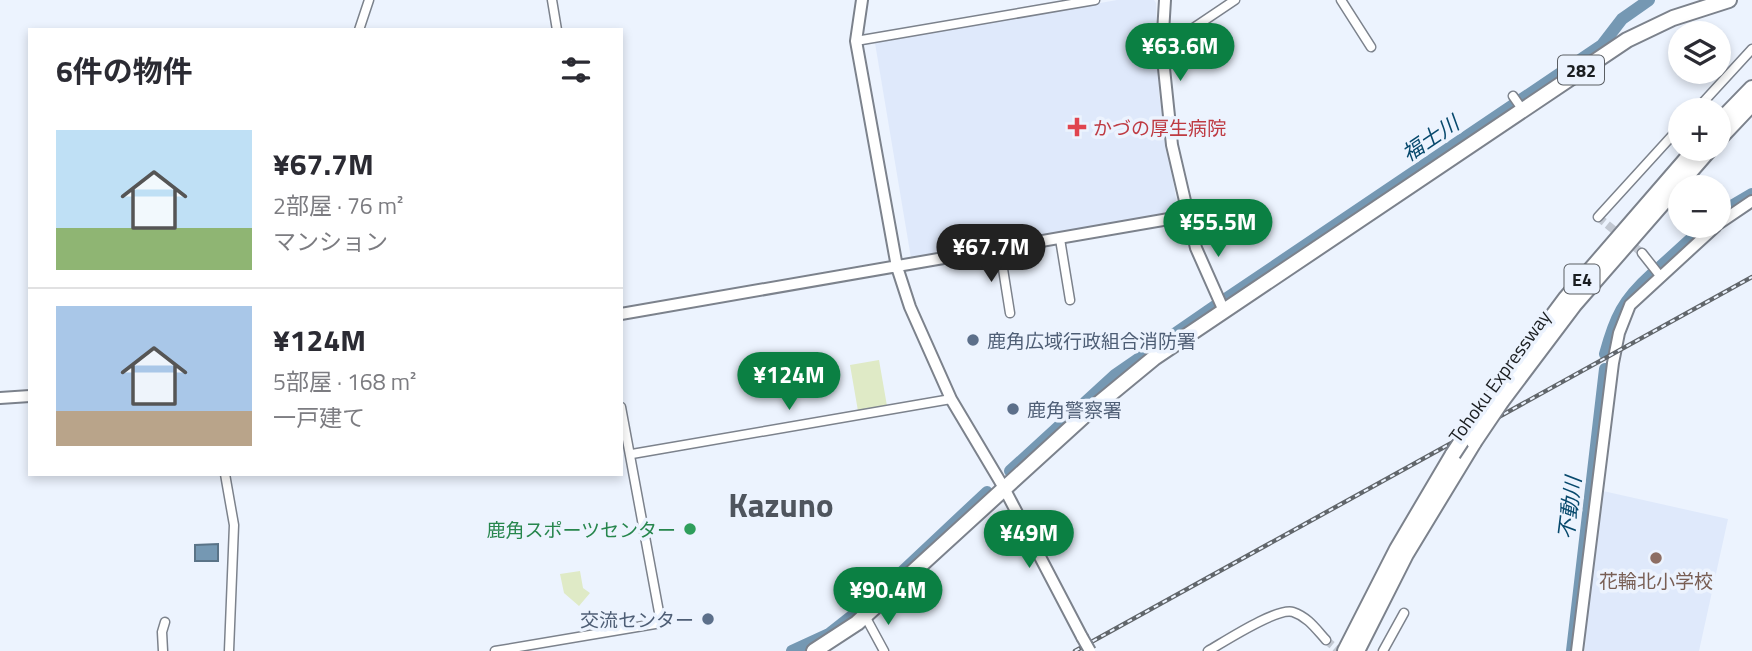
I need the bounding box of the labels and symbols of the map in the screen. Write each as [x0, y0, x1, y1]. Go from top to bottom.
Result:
pin: ¥63.6M [1123, 24, 1237, 83]
road number: 282 [1558, 56, 1604, 84]
water label: 福士川 [1395, 106, 1467, 169]
place label: かづの厚生病院 [1093, 113, 1226, 142]
marker: かづの厚生病院 [1067, 117, 1087, 137]
pin: ¥55.5M [1161, 200, 1275, 259]
pin: ¥67.7M [934, 224, 1048, 284]
road number: E4 [1564, 264, 1600, 293]
street label: Tohoku Expressway [1441, 304, 1557, 448]
place label: 鹿角広域行政組合消防署 [987, 326, 1196, 355]
marker: 鹿角広域行政組合消防署 [965, 332, 981, 348]
pin: ¥124M [740, 352, 838, 412]
place label: 鹿角警察署 [1027, 395, 1122, 424]
marker: 鹿角警察署 [1005, 401, 1021, 417]
water label: 不動川 [1549, 473, 1589, 541]
district label: Kazuno [728, 480, 834, 530]
pin: ¥49M [988, 510, 1070, 570]
place label: 鹿角スポーツセンター [486, 515, 676, 544]
marker: 鹿角スポーツセンター [682, 521, 698, 537]
marker: 花輪北小学校 [1648, 550, 1664, 566]
place label: 花輪北小学校 [1599, 566, 1713, 595]
pin: ¥90.4M [831, 568, 945, 627]
place label: 交流センター [580, 605, 694, 634]
marker: 交流センター [700, 611, 716, 627]

